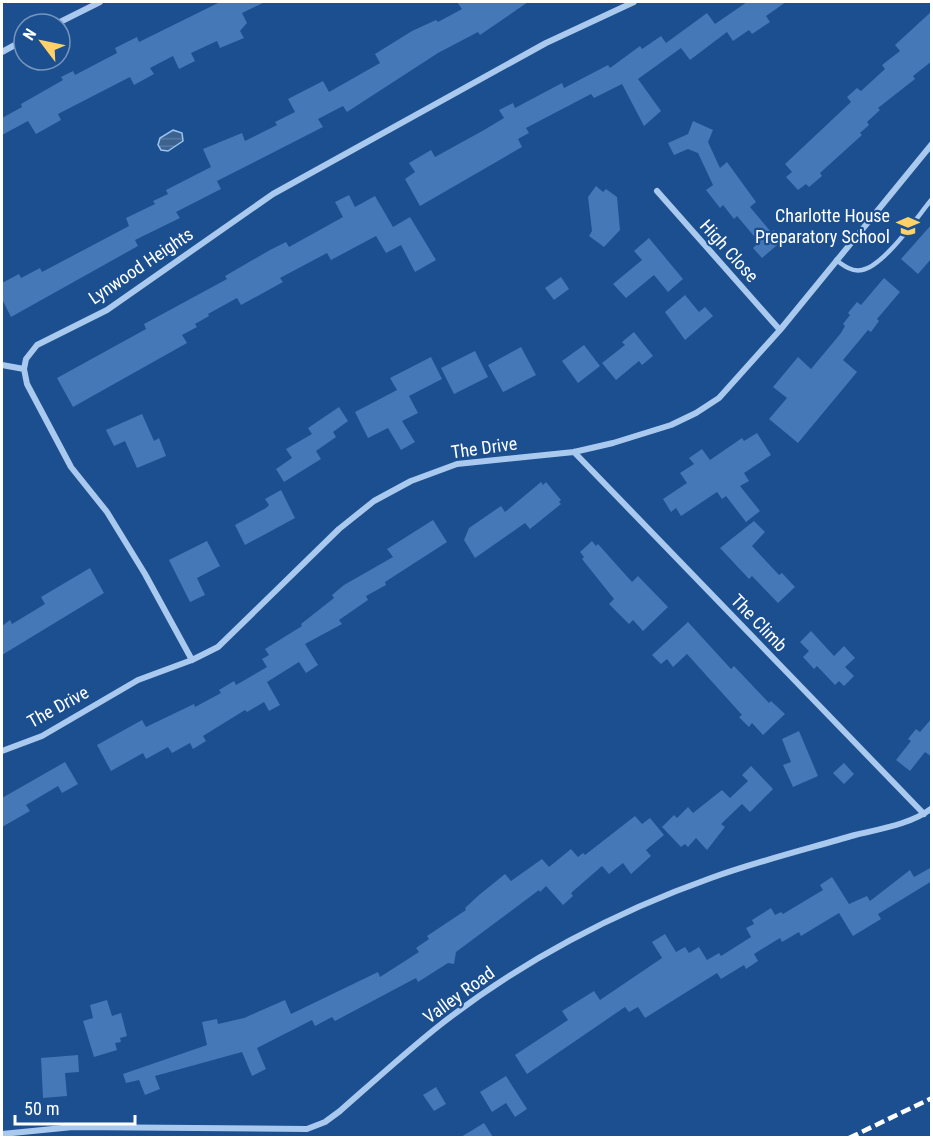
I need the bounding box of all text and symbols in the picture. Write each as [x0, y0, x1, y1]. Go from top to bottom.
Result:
north arrow [12, 12, 72, 72]
text: N [19, 25, 40, 44]
place label: Charlotte House Preparatory School [755, 205, 890, 247]
school or university icon: Charlotte House Preparatory School [895, 213, 921, 239]
street label: High Close [696, 215, 763, 286]
street label: Lynwood Heights [85, 223, 197, 308]
street label: The Drive [450, 432, 518, 463]
street label: The Climb [727, 590, 792, 656]
street label: The Drive [24, 681, 92, 732]
street label: Valley Road [419, 962, 498, 1027]
scale bar [15, 1088, 135, 1126]
text: 50 m [24, 1098, 59, 1119]

